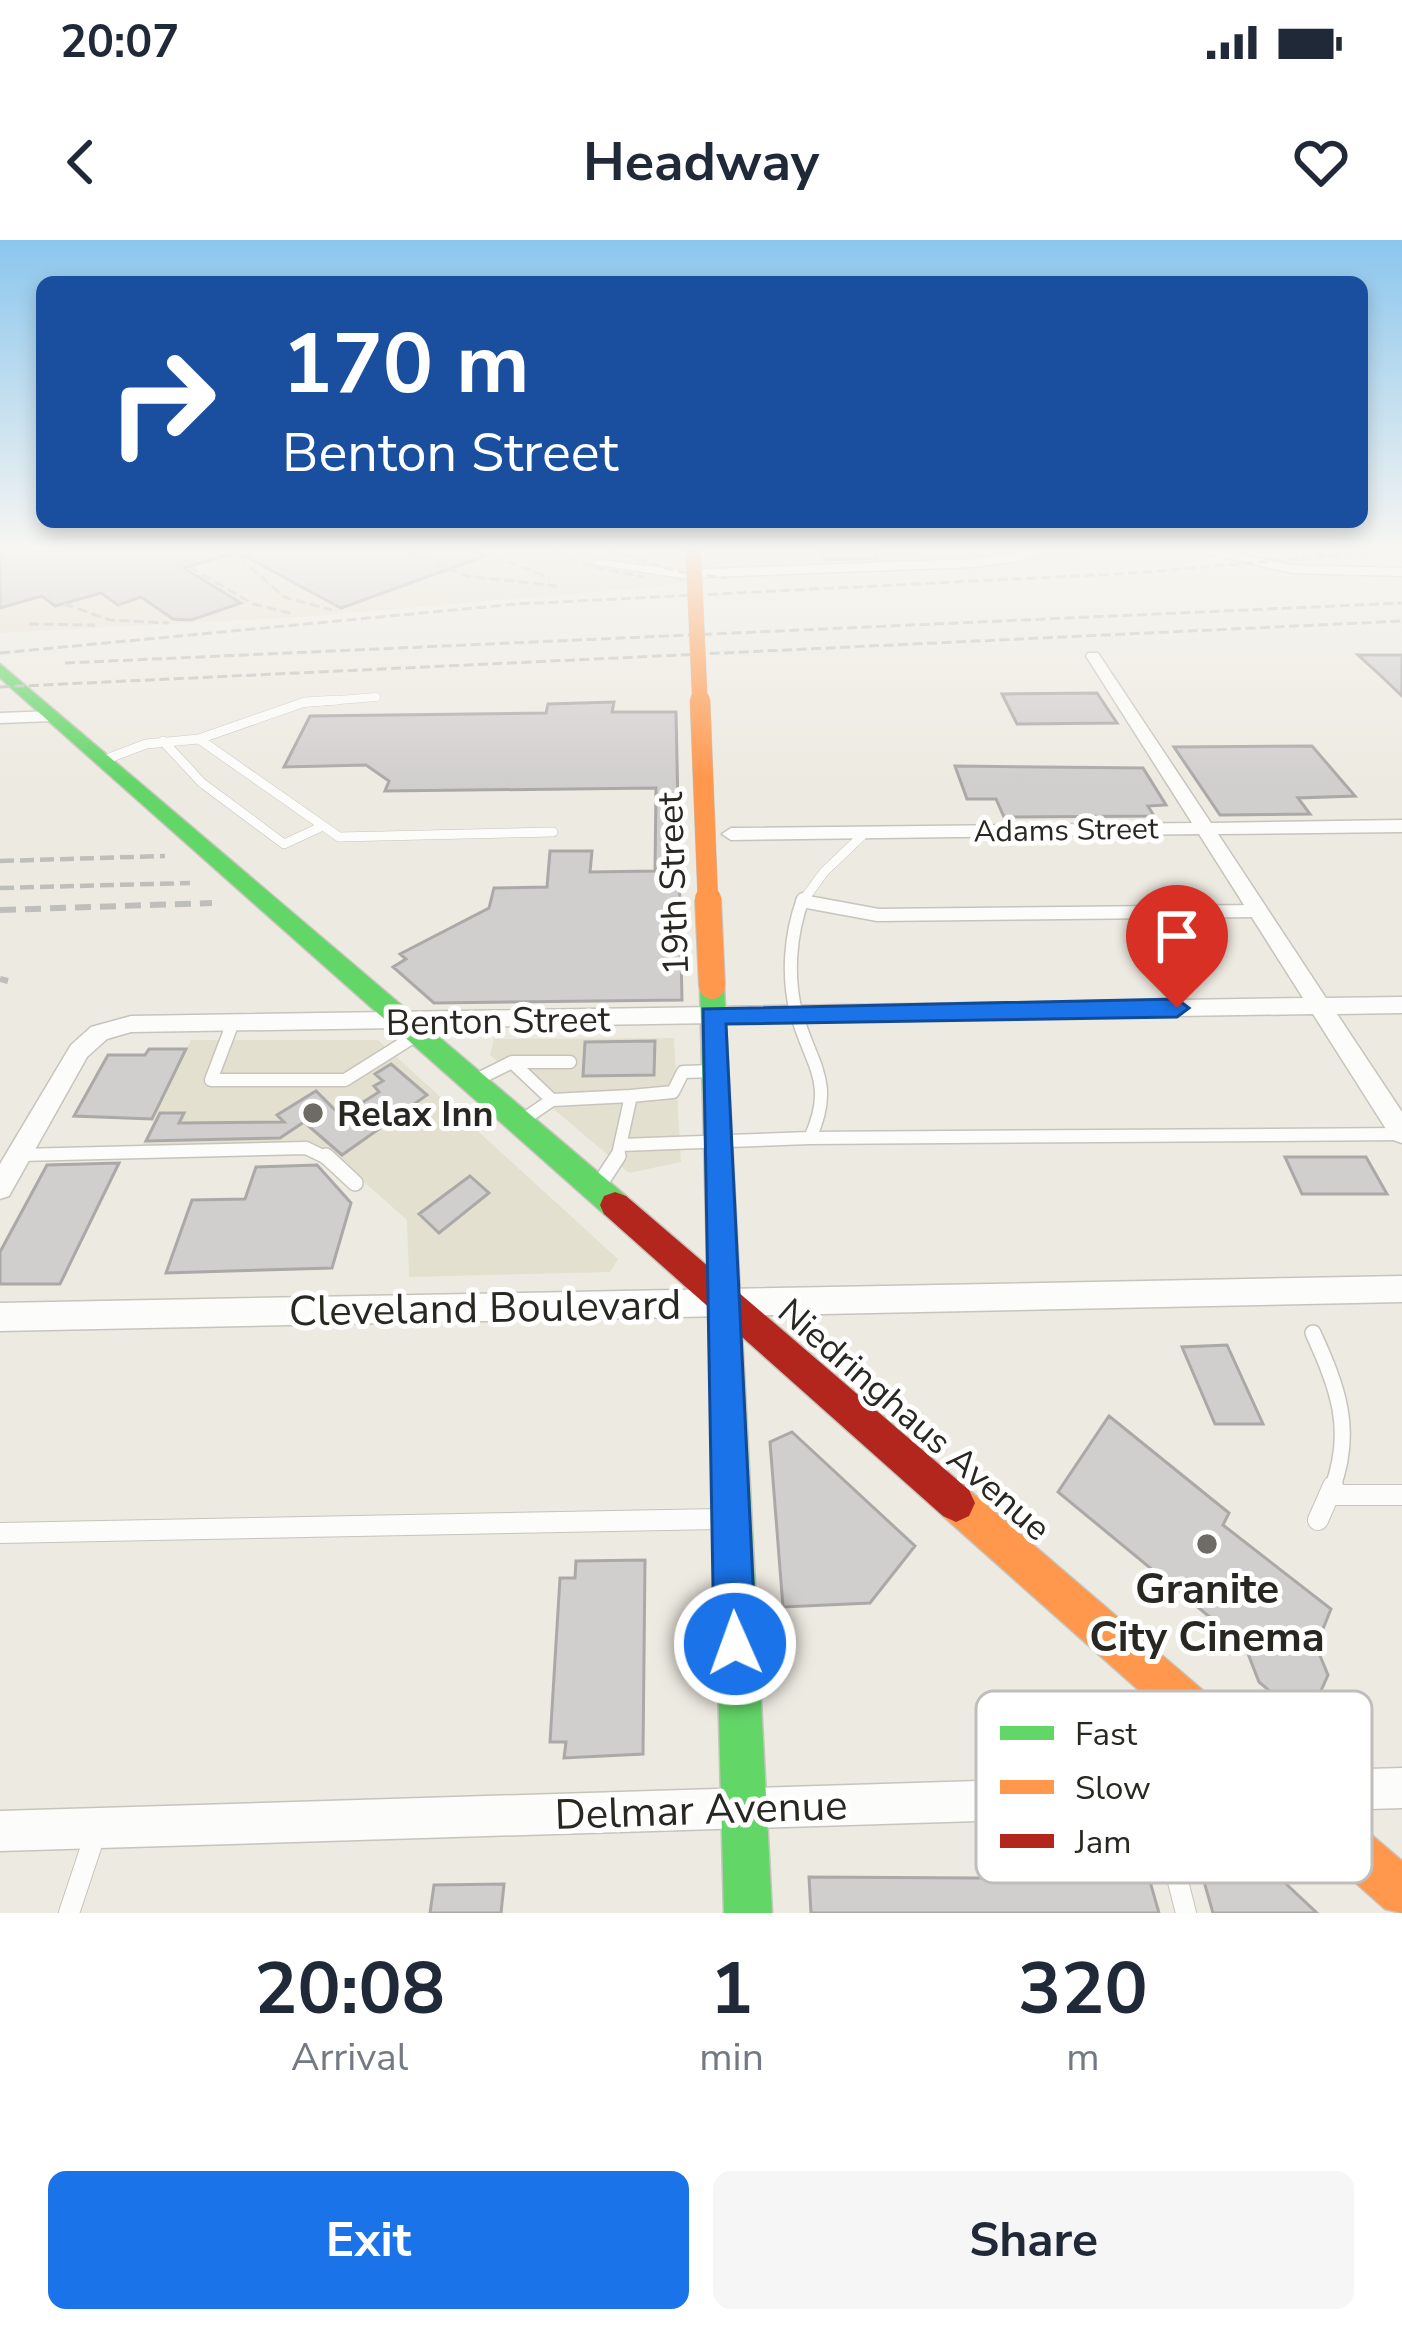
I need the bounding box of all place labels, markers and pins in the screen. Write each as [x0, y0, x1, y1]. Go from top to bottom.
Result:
pin [1126, 885, 1228, 1008]
place label: Relax Inn [337, 1090, 494, 1139]
marker: Relax Inn [300, 1100, 326, 1126]
marker: Granite City Cinema [1194, 1531, 1220, 1557]
place label: Granite City Cinema [1089, 1561, 1325, 1666]

